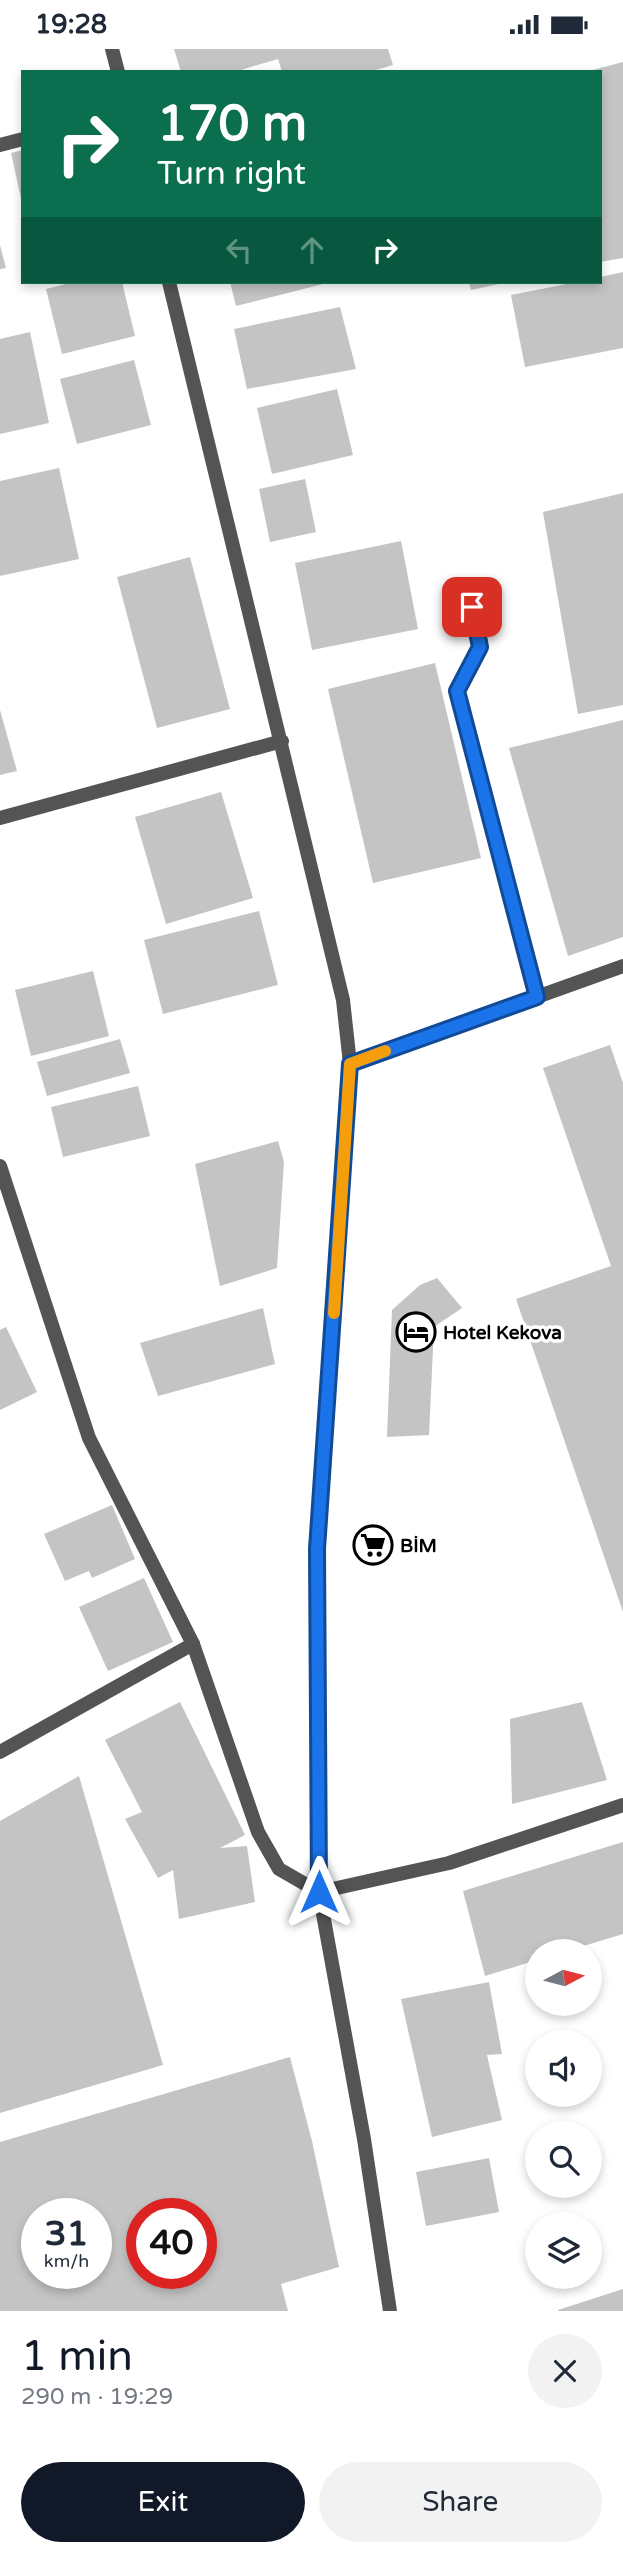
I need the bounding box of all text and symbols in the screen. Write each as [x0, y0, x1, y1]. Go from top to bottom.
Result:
text: 19:28 [35, 9, 107, 40]
text: 170 m [157, 95, 307, 154]
icon: right [42, 98, 133, 189]
text: Turn right [157, 155, 306, 193]
icon: left [220, 231, 258, 269]
icon: ahead [293, 231, 331, 269]
icon: right [366, 231, 404, 269]
pin [442, 577, 502, 637]
icon: arrive [453, 588, 491, 626]
hotel icon: Hotel Kekova [395, 1311, 437, 1353]
place label: Hotel Kekova [443, 1322, 562, 1344]
supermarket icon: BİM [352, 1524, 394, 1566]
place label: BİM [400, 1535, 437, 1557]
position arrow [282, 1855, 356, 1929]
north arrow [525, 1939, 602, 2016]
map controls [525, 1939, 602, 2289]
button: sound [525, 2030, 602, 2107]
button: search [525, 2121, 602, 2198]
speed limit sign: 40 [126, 2198, 217, 2289]
button: layers [525, 2212, 602, 2289]
text: 31 [45, 2213, 88, 2255]
text: km/h [44, 2250, 89, 2272]
text: 1 min [21, 2331, 133, 2382]
button: close [528, 2334, 602, 2408]
text: 290 m · 19:29 [21, 2383, 173, 2411]
button: Exit [21, 2462, 305, 2542]
button: Share [319, 2462, 602, 2542]

